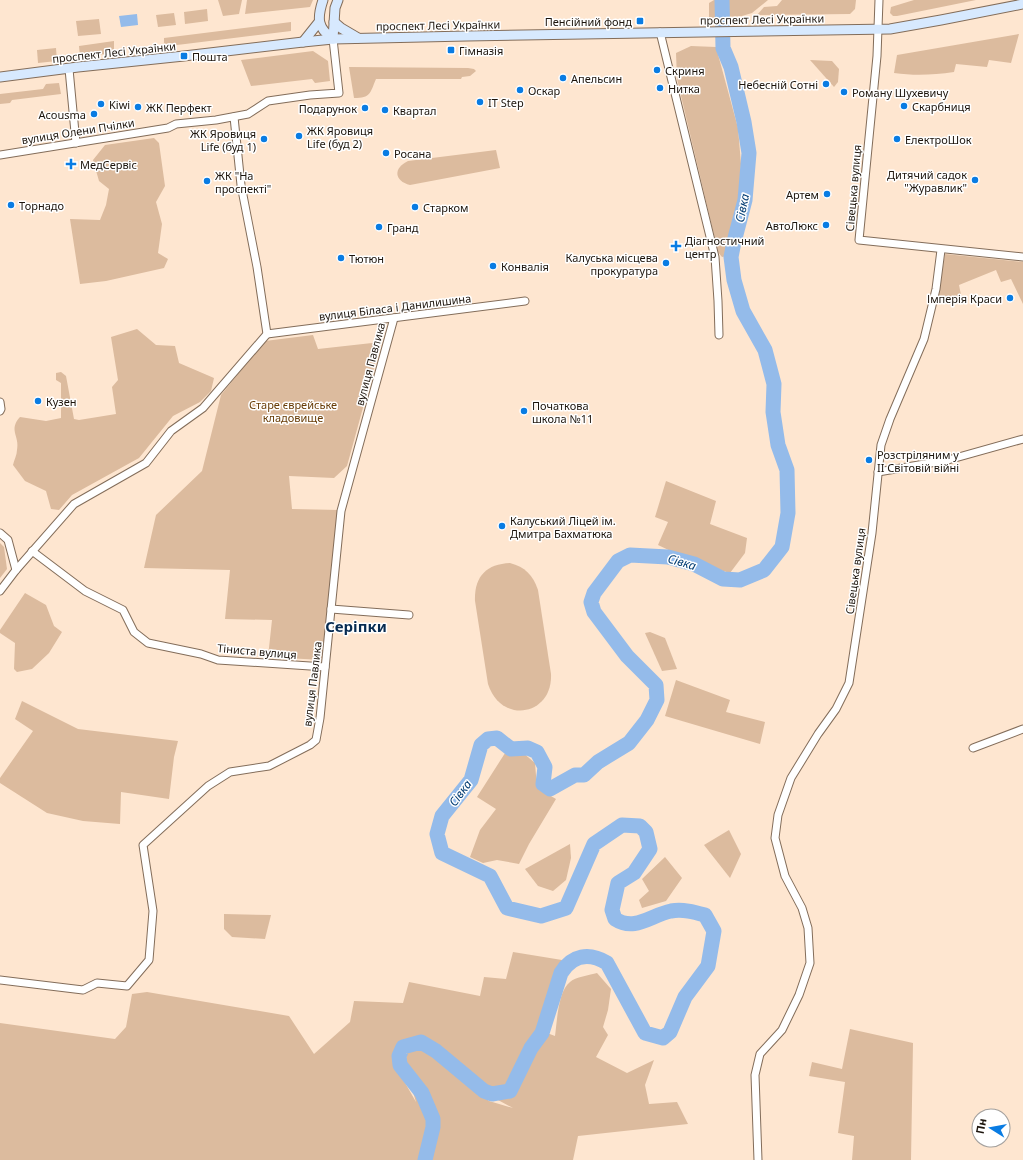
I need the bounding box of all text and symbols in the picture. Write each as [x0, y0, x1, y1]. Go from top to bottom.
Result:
street label: проспект Лесі Українки [700, 10, 824, 28]
place label: Пенсійний фонд [545, 14, 632, 29]
street label: проспект Лесі Українки [376, 16, 500, 34]
marker: Пенсійний фонд [635, 16, 645, 26]
street label: проспект Лесі Українки [51, 38, 177, 66]
place label: Гімназія [459, 43, 503, 58]
marker: Гімназія [446, 45, 456, 55]
place label: Пошта [192, 49, 228, 64]
marker: Пошта [179, 51, 189, 61]
place label: Скриня [665, 63, 705, 78]
marker: Скриня [652, 65, 662, 75]
place label: Апельсин [571, 71, 622, 86]
marker: Апельсин [558, 73, 568, 83]
place label: Небесній Сотні [738, 77, 818, 92]
marker: Небесній Сотні [821, 79, 831, 89]
place label: Нитка [668, 81, 700, 96]
place label: Оскар [528, 83, 561, 98]
marker: Нитка [655, 83, 665, 93]
marker: Оскар [515, 85, 525, 95]
place label: Роману Шухевичу [852, 85, 949, 100]
marker: Роману Шухевичу [839, 87, 849, 97]
place label: IT Step [488, 95, 524, 110]
place label: Kiwi [109, 97, 130, 112]
marker: IT Step [475, 97, 485, 107]
marker: Kiwi [96, 99, 106, 109]
place label: Скарбниця [912, 99, 971, 114]
place label: ЖК Перфект [146, 100, 212, 115]
place label: Подарунок [299, 101, 357, 116]
marker: Скарбниця [899, 101, 909, 111]
marker: ЖК Перфект [133, 102, 143, 112]
marker: Подарунок [360, 103, 370, 113]
place label: Квартал [393, 103, 436, 118]
marker: Квартал [380, 105, 390, 115]
place label: Acousma [39, 107, 86, 122]
marker: Acousma [89, 109, 99, 119]
street label: вулиця Олени Пчілки [20, 115, 136, 147]
place label: ЖК Яровиця Life (буд 2) [307, 123, 373, 151]
place label: ЖК Яровиця Life (буд 1) [190, 126, 256, 154]
marker: ЖК Яровиця Life (буд 2) [294, 131, 304, 141]
place label: ЕлектроШок [905, 132, 972, 147]
marker: ЖК Яровиця Life (буд 1) [259, 134, 269, 144]
marker: ЕлектроШок [892, 134, 902, 144]
street label: Сівецька вулиця [842, 144, 864, 232]
place label: Росана [394, 146, 432, 161]
marker: Росана [381, 148, 391, 158]
place label: МедСервіс [80, 157, 137, 172]
marker: МедСервіс [65, 158, 77, 170]
place label: Дитячий садок "Журавлик" [887, 167, 967, 195]
place label: ЖК "На проспекті" [215, 168, 271, 196]
marker: Дитячий садок "Журавлик" [970, 175, 980, 185]
marker: ЖК "На проспекті" [202, 176, 212, 186]
place label: Артем [786, 187, 819, 202]
marker: Артем [822, 189, 832, 199]
water label: Сівка [731, 192, 753, 224]
place label: Торнадо [19, 198, 64, 213]
marker: Торнадо [6, 200, 16, 210]
place label: Старком [423, 200, 469, 215]
marker: Старком [410, 202, 420, 212]
place label: АвтоЛюкс [766, 218, 818, 233]
place label: Гранд [387, 220, 419, 235]
marker: АвтоЛюкс [821, 220, 831, 230]
marker: Гранд [374, 222, 384, 232]
place label: Діагностичний центр [685, 233, 764, 261]
marker: Діагностичний центр [670, 240, 682, 252]
place label: Калуська місцева прокуратура [566, 250, 658, 278]
place label: Тютюн [349, 251, 384, 266]
marker: Тютюн [336, 253, 346, 263]
marker: Калуська місцева прокуратура [661, 258, 671, 268]
place label: Конвалія [501, 259, 549, 274]
marker: Конвалія [488, 261, 498, 271]
street label: вулиця Біласа і Данилишина [318, 290, 472, 324]
place label: Імперія Краси [927, 291, 1002, 306]
marker: Імперія Краси [1005, 293, 1015, 303]
street label: вулиця Павлика [352, 321, 388, 407]
place label: Кузен [46, 394, 77, 409]
marker: Кузен [33, 396, 43, 406]
park label: Старе єврейське кладовище [249, 397, 337, 425]
place label: Початкова школа №11 [532, 398, 593, 426]
marker: Початкова школа №11 [519, 406, 529, 416]
place label: Розстріляним у II Світовій війні [877, 447, 959, 475]
marker: Розстріляним у II Світовій війні [864, 455, 874, 465]
place label: Калуський Ліцей ім. Дмитра Бахматюка [510, 513, 616, 541]
marker: Калуський Ліцей ім. Дмитра Бахматюка [497, 521, 507, 531]
street label: Сівецька вулиця [842, 527, 868, 615]
water label: Сівка [666, 550, 698, 574]
district label: Серіпки [325, 616, 387, 636]
street label: Тіниста вулиця [217, 640, 297, 662]
street label: вулиця Павлика [299, 641, 325, 727]
water label: Сівка [445, 776, 475, 810]
north arrow [971, 1108, 1011, 1148]
text: Пн [972, 1117, 990, 1135]

